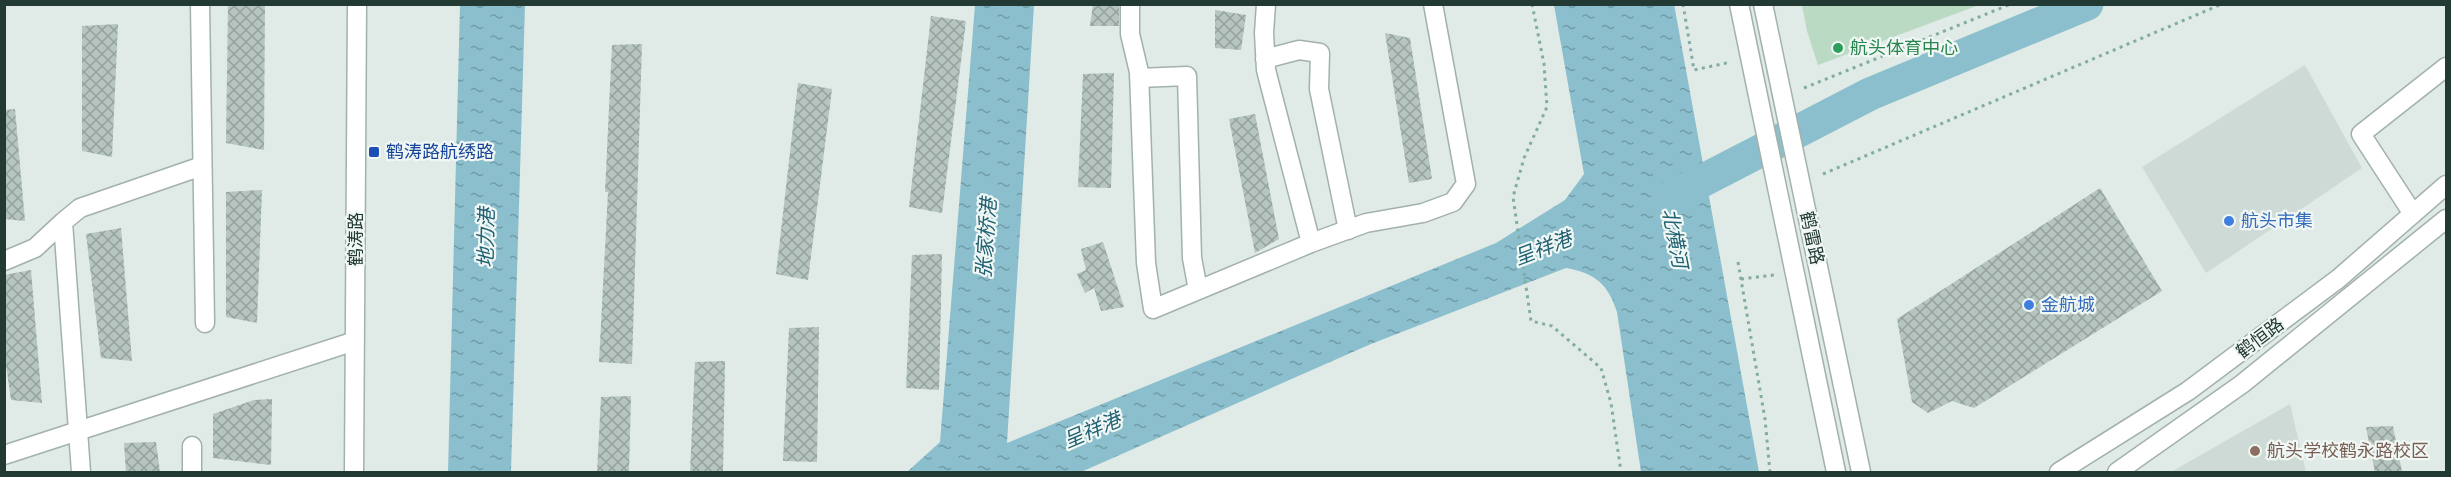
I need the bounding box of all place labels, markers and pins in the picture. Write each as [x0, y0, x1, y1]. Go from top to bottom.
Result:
place label: 航头体育中心 [1850, 36, 1958, 58]
marker: 航头体育中心 [1831, 41, 1845, 55]
place label: 鹤涛路航绣路 [386, 140, 494, 162]
marker: 鹤涛路航绣路 [367, 145, 381, 159]
place label: 航头市集 [2241, 209, 2313, 231]
marker: 航头市集 [2222, 214, 2236, 228]
place label: 金航城 [2041, 293, 2095, 315]
marker: 金航城 [2022, 298, 2036, 312]
place label: 航头学校鹤永路校区 [2267, 439, 2429, 461]
marker: 航头学校鹤永路校区 [2248, 444, 2262, 458]

